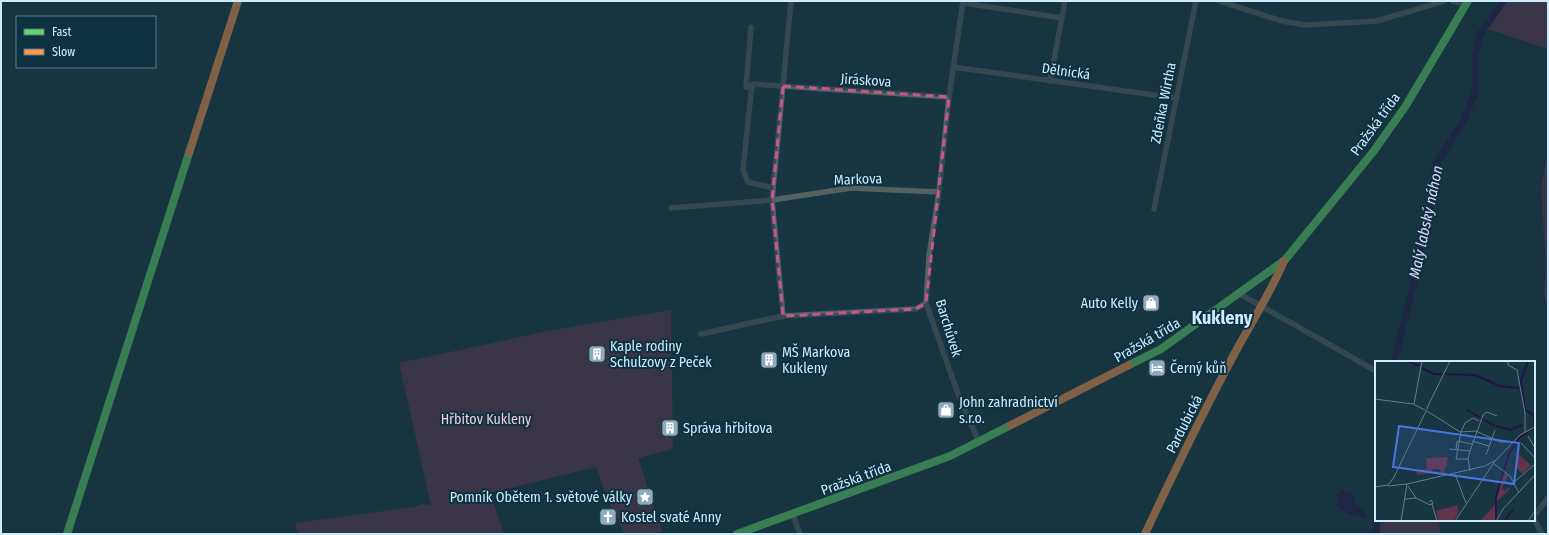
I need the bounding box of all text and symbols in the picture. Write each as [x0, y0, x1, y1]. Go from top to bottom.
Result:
legend [16, 16, 156, 68]
text: Fast [52, 25, 71, 39]
text: Slow [52, 45, 75, 59]
street label: Dělnická [1041, 60, 1091, 83]
street label: Zdeňka Wirtha [1147, 61, 1180, 145]
street label: Jiráskova [840, 70, 892, 91]
street label: Pražská třída [1347, 89, 1404, 159]
water label: Malý labský náhon [1405, 164, 1447, 280]
street label: Markova [834, 170, 883, 189]
shop icon: Auto Kelly [1141, 293, 1161, 313]
place label: Auto Kelly [1081, 295, 1139, 312]
street label: Barchůvek [932, 297, 965, 359]
district label: Kukleny [1192, 307, 1253, 329]
street label: Pražská třída [1111, 315, 1183, 366]
place label: Kaple rodiny Schulzovy z Peček [610, 338, 712, 371]
place label: MŠ Markova Kukleny [782, 343, 850, 377]
building icon: Kaple rodiny Schulzovy z Peček [587, 344, 607, 364]
building icon: MŠ Markova Kukleny [759, 350, 779, 370]
hotel icon: Černý kůň [1147, 358, 1167, 378]
place label: Černý kůň [1170, 359, 1227, 377]
inset map [1375, 361, 1535, 521]
street label: Pardubická [1163, 392, 1206, 456]
place label: John zahradnictví s.r.o. [959, 394, 1058, 427]
shop icon: John zahradnictví s.r.o. [936, 400, 956, 420]
park label: Hřbitov Kukleny [441, 411, 532, 428]
building icon: Správa hřbitova [660, 418, 680, 438]
place label: Správa hřbitova [683, 420, 773, 437]
street label: Pražská třída [819, 458, 894, 499]
place icon: Pomník Obětem 1. světové války [635, 487, 655, 507]
place label: Pomník Obětem 1. světové války [450, 489, 633, 506]
church icon: Kostel svaté Anny [598, 507, 618, 527]
place label: Kostel svaté Anny [621, 509, 722, 526]

